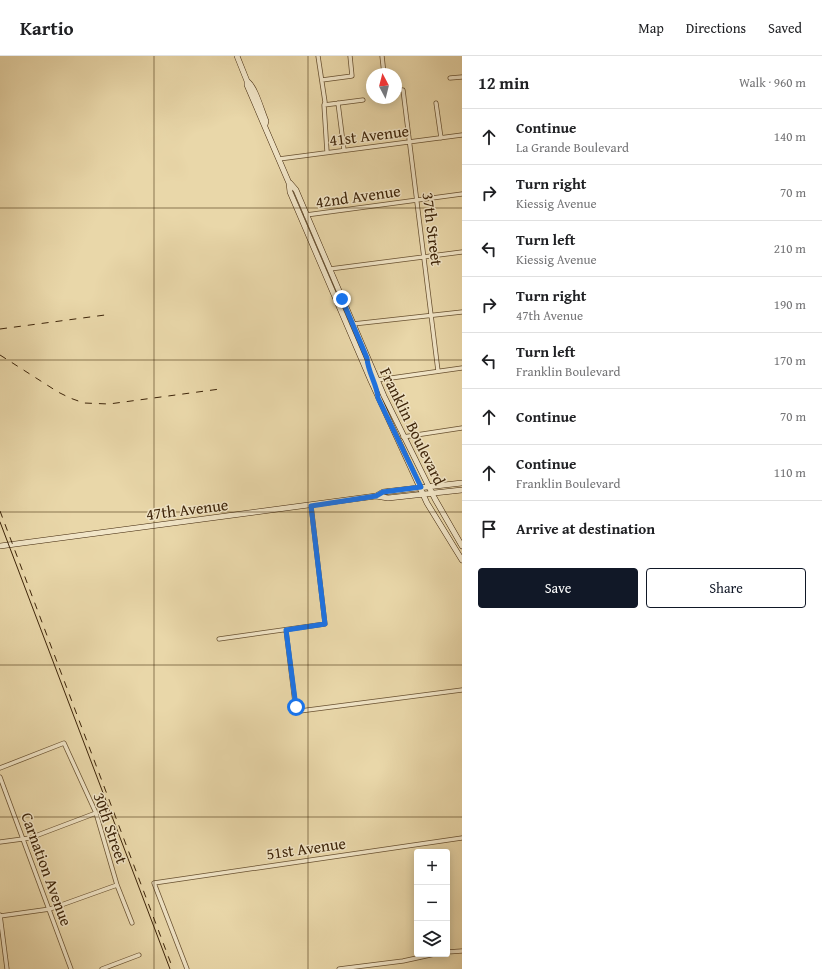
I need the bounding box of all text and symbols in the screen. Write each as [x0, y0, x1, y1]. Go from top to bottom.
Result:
text: Kartio [20, 14, 74, 42]
text: Map [638, 18, 664, 38]
text: Directions [686, 18, 746, 38]
text: Saved [768, 18, 802, 38]
north arrow [366, 68, 402, 104]
text: 12 min [478, 70, 529, 95]
text: Walk · 960 m [739, 73, 806, 92]
text: Continue [516, 117, 577, 138]
street label: 41st Avenue [328, 118, 410, 152]
icon: ahead [478, 126, 500, 148]
text: 140 m [774, 127, 806, 146]
text: La Grande Boulevard [516, 138, 629, 157]
text: Turn right [516, 173, 587, 194]
street label: 42nd Avenue [314, 178, 402, 214]
icon: right [478, 182, 500, 204]
text: 70 m [780, 183, 806, 202]
street label: 37th Street [417, 191, 449, 268]
text: Kiessig Avenue [516, 194, 597, 213]
text: Turn left [516, 229, 575, 250]
icon: left [478, 238, 500, 260]
text: 210 m [774, 239, 806, 258]
text: Kiessig Avenue [516, 250, 597, 269]
text: Turn right [516, 285, 587, 306]
route end [333, 290, 351, 308]
icon: right [478, 294, 500, 316]
text: 190 m [774, 295, 806, 314]
text: 47th Avenue [516, 306, 583, 325]
text: Turn left [516, 341, 575, 362]
icon: left [478, 350, 500, 372]
text: 170 m [774, 351, 806, 370]
text: Franklin Boulevard [516, 362, 620, 381]
street label: Franklin Boulevard [374, 363, 452, 489]
icon: ahead [478, 406, 500, 428]
text: Continue [516, 406, 577, 427]
text: 70 m [780, 407, 806, 426]
text: Continue [516, 453, 577, 474]
icon: ahead [478, 462, 500, 484]
text: 110 m [774, 463, 806, 482]
text: Franklin Boulevard [516, 474, 620, 493]
street label: 47th Avenue [144, 492, 230, 526]
icon: arrive [478, 518, 500, 540]
text: Arrive at destination [516, 518, 655, 539]
button: Save [478, 568, 638, 608]
button: Share [646, 568, 806, 608]
route start [287, 698, 305, 716]
street label: 30th Street [88, 789, 135, 867]
street label: Carnation Avenue [15, 809, 79, 929]
street label: 51st Avenue [265, 831, 347, 865]
map controls [414, 849, 450, 957]
button: + [414, 849, 450, 885]
button: − [414, 885, 450, 921]
button: layers [414, 921, 450, 957]

